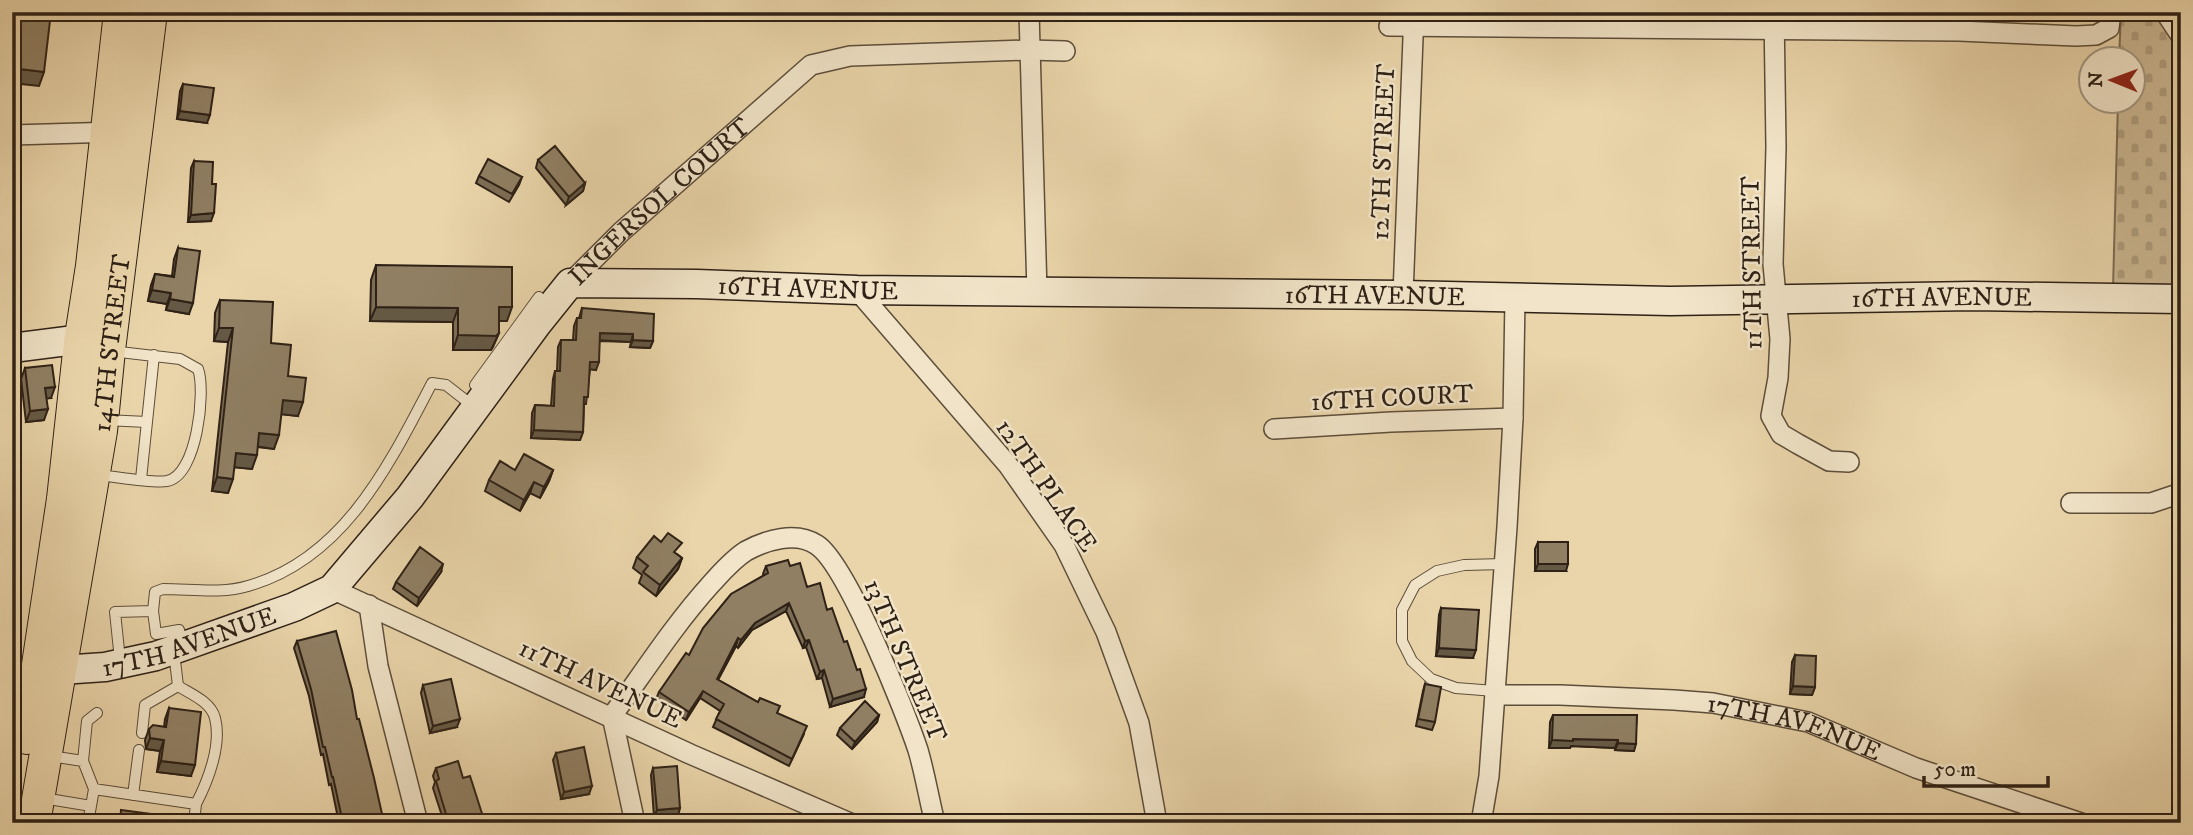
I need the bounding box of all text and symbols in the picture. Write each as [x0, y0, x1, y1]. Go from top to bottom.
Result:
north arrow [2078, 46, 2148, 116]
street label: 12TH STREET [1364, 63, 1403, 241]
text: N [2085, 71, 2108, 88]
street label: INGERSOL COURT [562, 111, 758, 293]
street label: 11TH STREET [1734, 176, 1771, 350]
street label: 14TH STREET [86, 252, 139, 434]
street label: 16TH AVENUE [717, 270, 898, 308]
street label: 16TH AVENUE [1284, 279, 1466, 314]
street label: 16TH AVENUE [1851, 281, 2032, 316]
street label: 16TH COURT [1310, 378, 1475, 419]
street label: 12TH PLACE [988, 413, 1104, 559]
street label: 13TH STREET [856, 574, 954, 747]
street label: 17TH AVENUE [99, 600, 281, 685]
street label: 11TH AVENUE [513, 632, 687, 737]
street label: 17TH AVENUE [1706, 688, 1886, 769]
scale bar [1924, 744, 2048, 788]
text: 50 m [1934, 757, 1976, 783]

